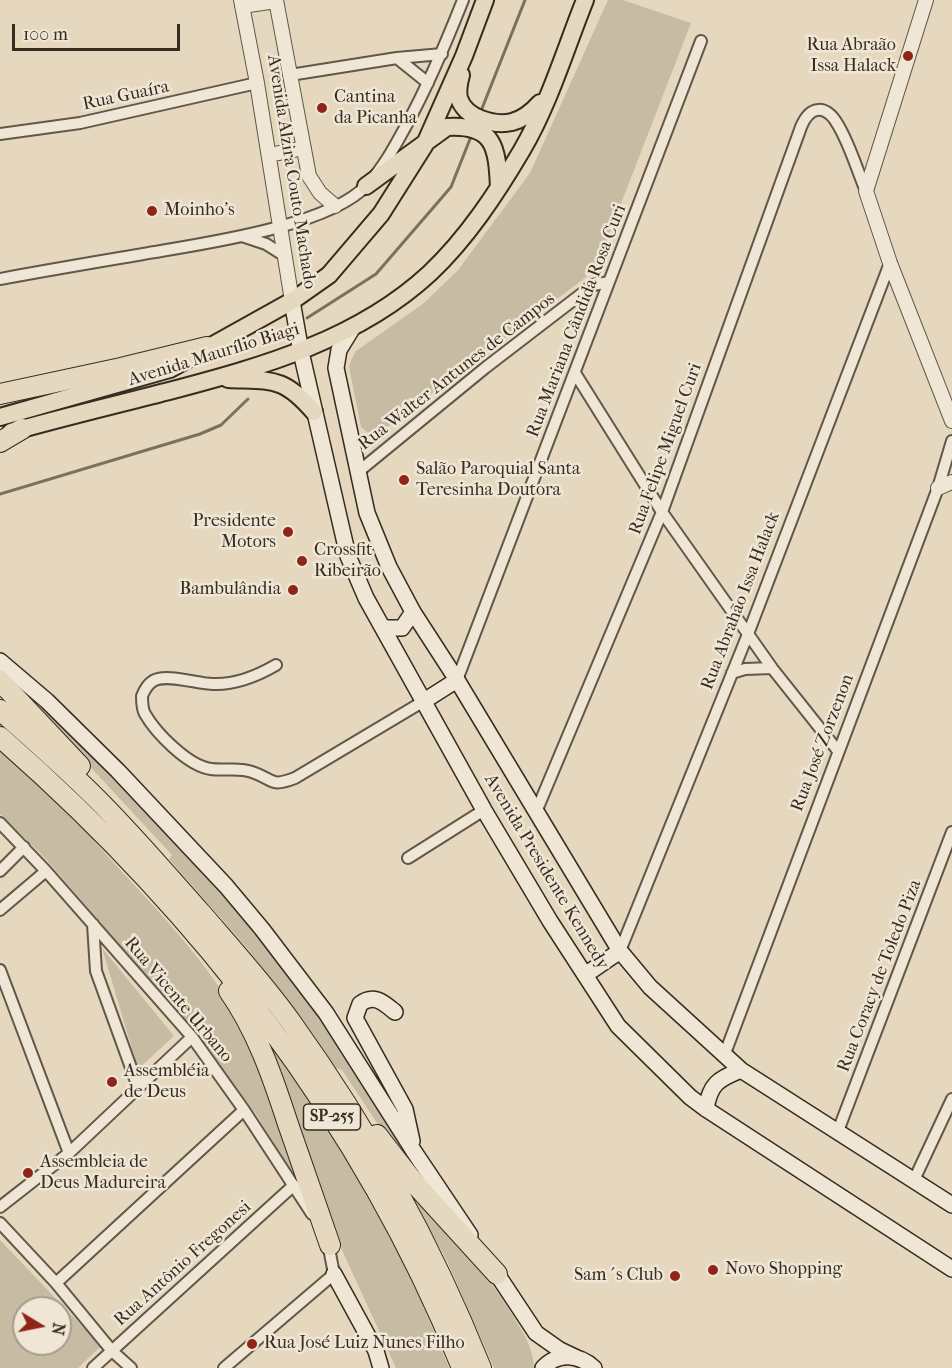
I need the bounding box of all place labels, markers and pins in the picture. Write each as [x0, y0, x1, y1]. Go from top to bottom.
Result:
place label: Rua Abraão Issa Halack [806, 35, 896, 78]
marker: Rua Abraão Issa Halack [901, 49, 915, 63]
place label: Cantina da Picanha [334, 87, 417, 130]
marker: Cantina da Picanha [315, 101, 329, 115]
place label: Moinho's [164, 200, 235, 222]
marker: Moinho's [145, 204, 159, 218]
place label: Salão Paroquial Santa Teresinha Doutora [416, 459, 580, 502]
marker: Salão Paroquial Santa Teresinha Doutora [397, 473, 411, 487]
place label: Presidente Motors [193, 511, 276, 554]
marker: Presidente Motors [281, 525, 295, 539]
place label: Crossfit Ribeirão [314, 540, 381, 582]
marker: Crossfit Ribeirão [295, 554, 309, 568]
place label: Bambulândia [179, 579, 281, 601]
marker: Bambulândia [286, 583, 300, 597]
place label: Assembléia de Deus [124, 1061, 209, 1104]
marker: Assembléia de Deus [105, 1075, 119, 1089]
place label: Assembleia de Deus Madureira [40, 1152, 166, 1194]
marker: Assembleia de Deus Madureira [21, 1166, 35, 1180]
place label: Novo Shopping [725, 1259, 842, 1281]
marker: Novo Shopping [706, 1263, 720, 1277]
place label: Sam´s Club [574, 1265, 663, 1287]
marker: Sam´s Club [668, 1269, 682, 1283]
place label: Rua José Luiz Nunes Filho [264, 1333, 465, 1355]
marker: Rua José Luiz Nunes Filho [245, 1337, 259, 1351]

